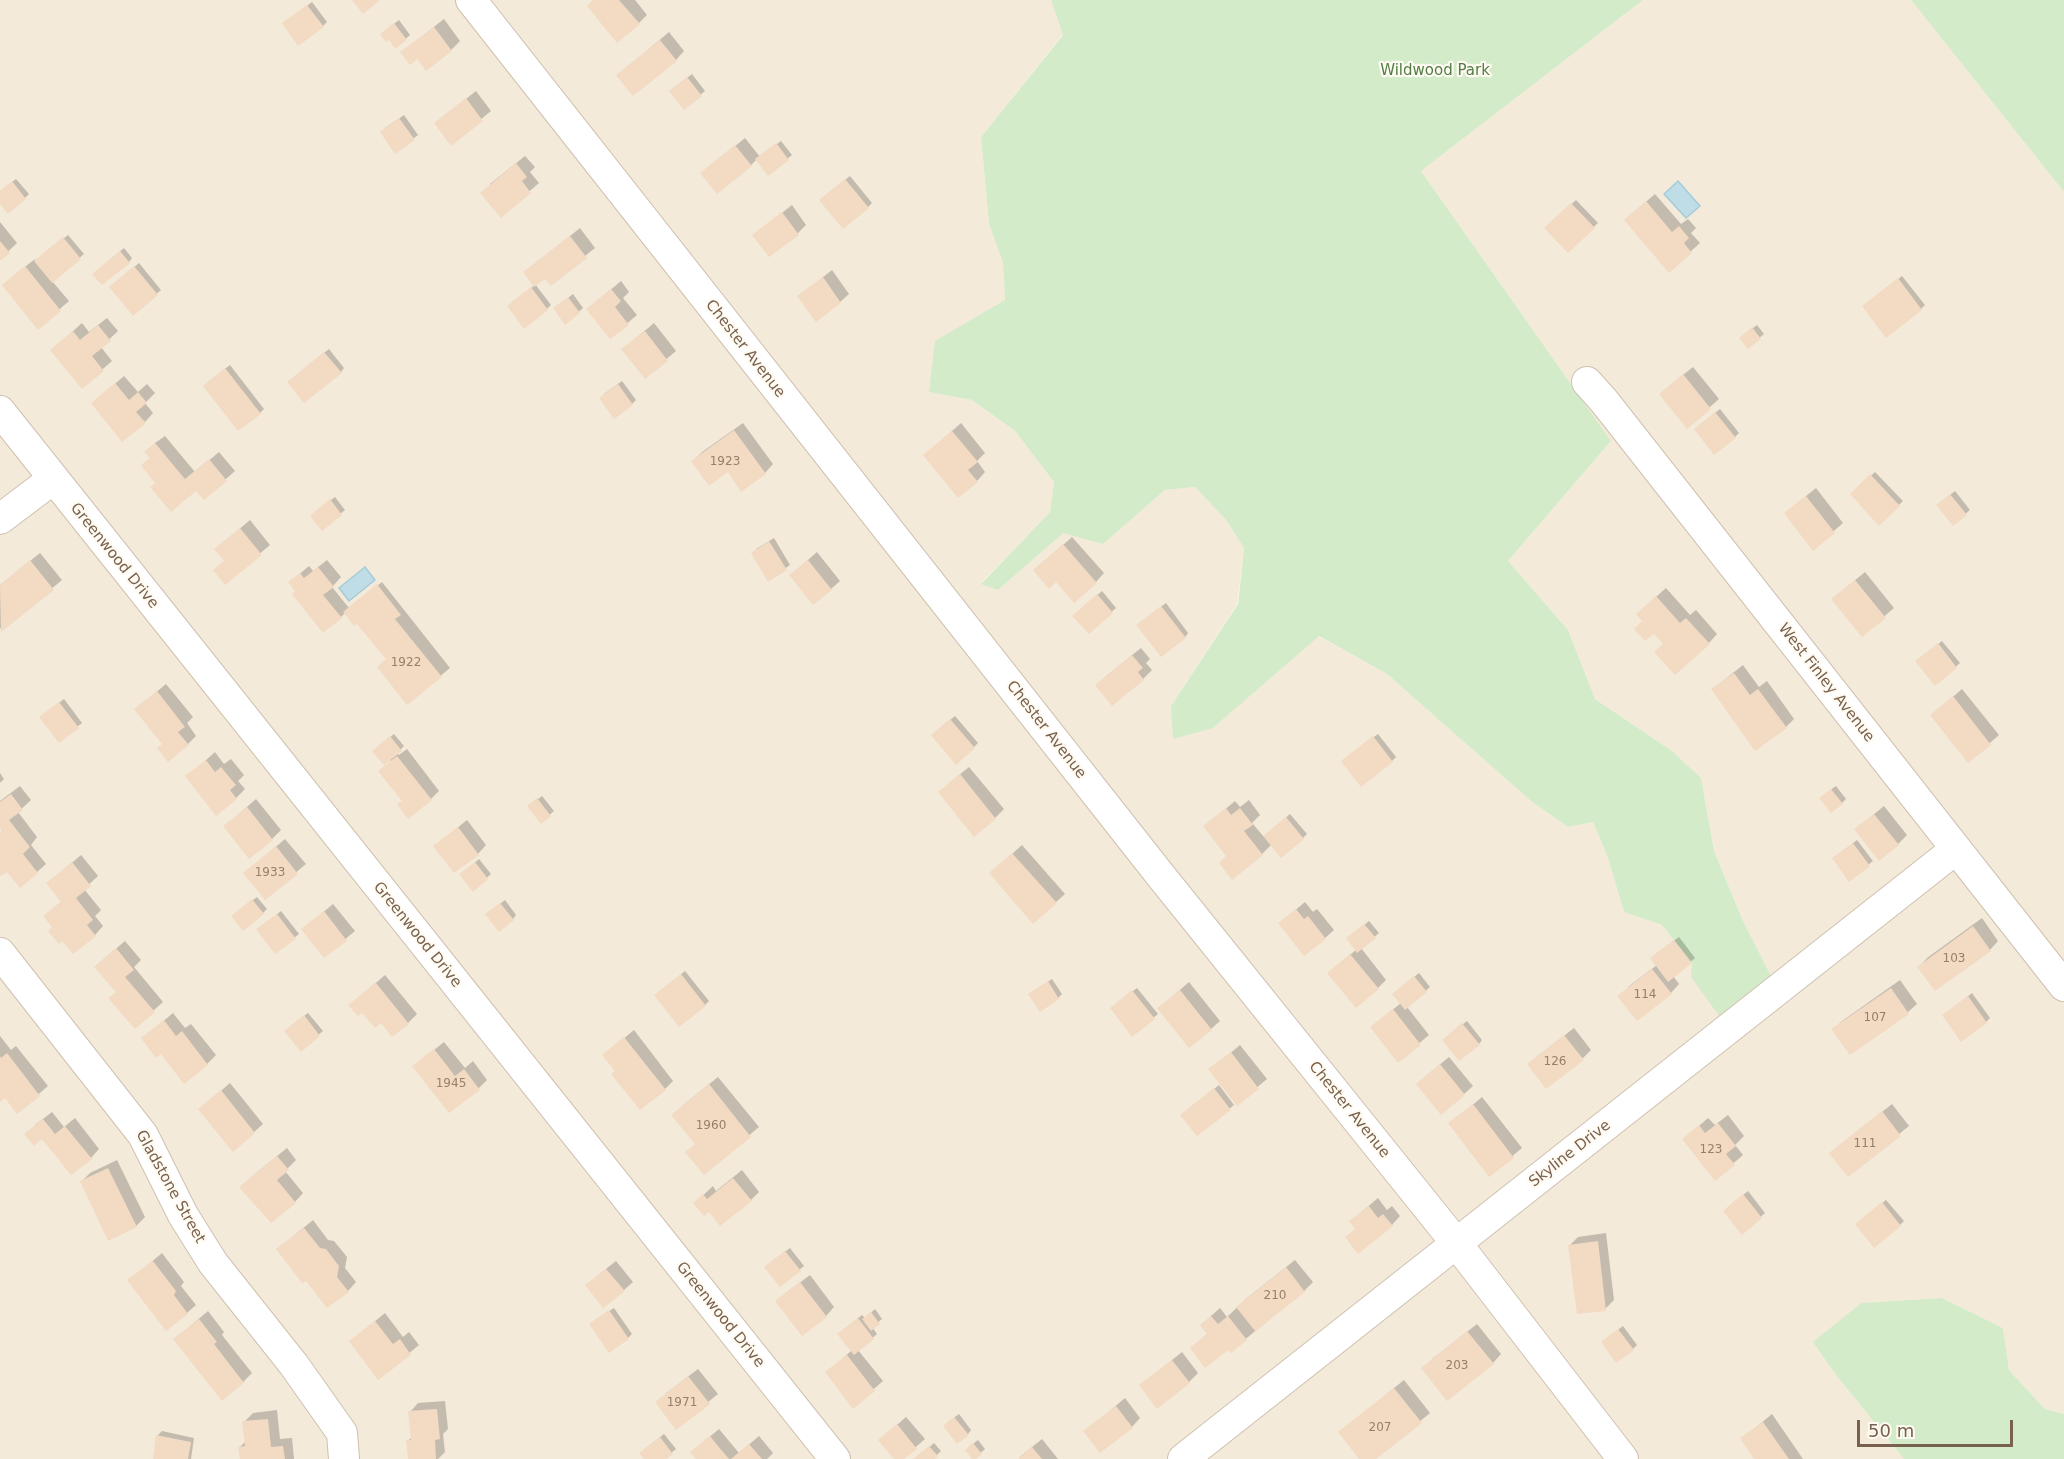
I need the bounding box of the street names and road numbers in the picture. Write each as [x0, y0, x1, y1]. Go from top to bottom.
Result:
street label: Chester Avenue [701, 297, 789, 401]
street label: Greenwood Drive [66, 500, 162, 612]
street label: West Finley Avenue [1774, 620, 1878, 746]
street label: Chester Avenue [1002, 678, 1090, 782]
street label: Greenwood Drive [369, 879, 465, 991]
street label: Chester Avenue [1305, 1058, 1393, 1162]
street label: Skyline Drive [1526, 1117, 1614, 1191]
street label: Gladstone Street [131, 1127, 209, 1247]
street label: Greenwood Drive [672, 1259, 768, 1371]

